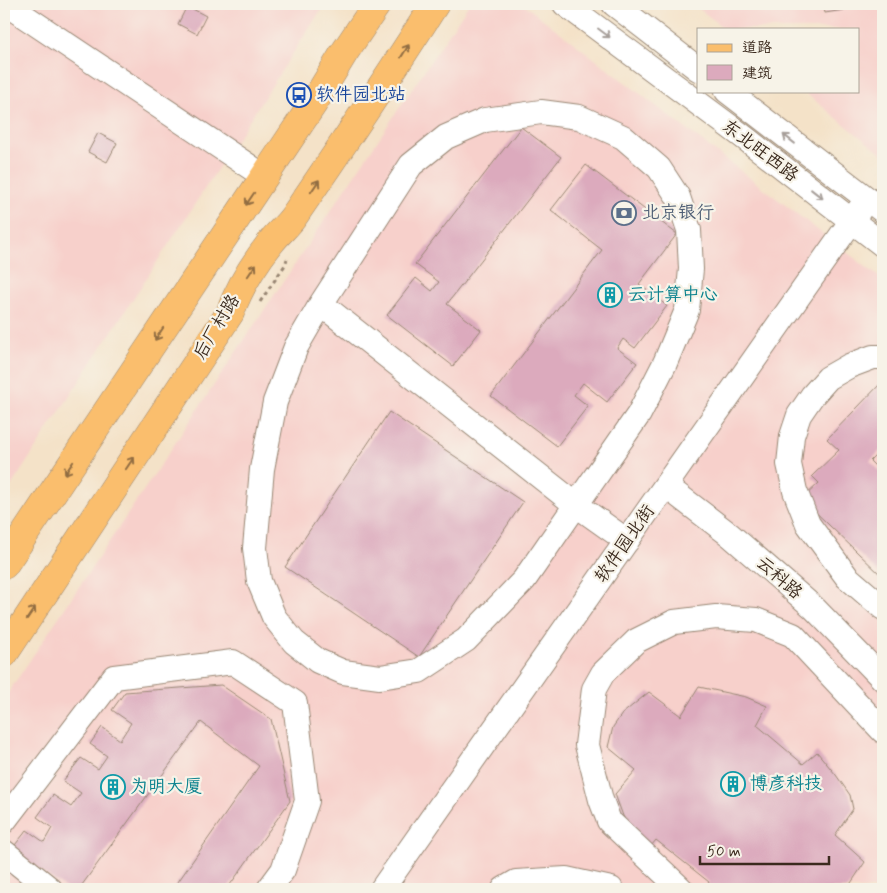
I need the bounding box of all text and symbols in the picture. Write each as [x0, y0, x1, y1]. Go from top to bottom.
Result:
one-way arrow [597, 28, 611, 38]
legend [697, 28, 860, 92]
text: 道路 [742, 38, 772, 58]
one-way arrow [400, 44, 410, 58]
text: 建筑 [742, 64, 772, 84]
bus stop icon: 软件园北站 [286, 82, 312, 108]
place label: 软件园北站 [316, 83, 406, 107]
street label: 东北旺西路 [717, 114, 803, 188]
one-way arrow [783, 133, 796, 144]
one-way arrow [310, 179, 320, 193]
one-way arrow [810, 189, 824, 199]
one-way arrow [245, 191, 255, 205]
bank icon: 北京银行 [611, 200, 637, 226]
place label: 北京银行 [642, 201, 714, 225]
one-way arrow [247, 263, 258, 277]
building icon: 云计算中心 [597, 282, 623, 308]
place label: 云计算中心 [628, 283, 718, 307]
street label: 后厂村路 [188, 290, 246, 364]
one-way arrow [154, 326, 164, 340]
one-way arrow [125, 457, 135, 471]
one-way arrow [64, 461, 74, 475]
street label: 软件园北街 [589, 500, 661, 588]
street label: 云科路 [751, 551, 807, 605]
one-way arrow [26, 607, 36, 621]
building icon: 博彦科技 [720, 771, 746, 797]
place label: 博彦科技 [750, 772, 822, 796]
building icon: 为明大厦 [100, 774, 126, 800]
place label: 为明大厦 [130, 775, 202, 799]
scale bar [700, 833, 828, 865]
text: 50 m [707, 842, 741, 862]

